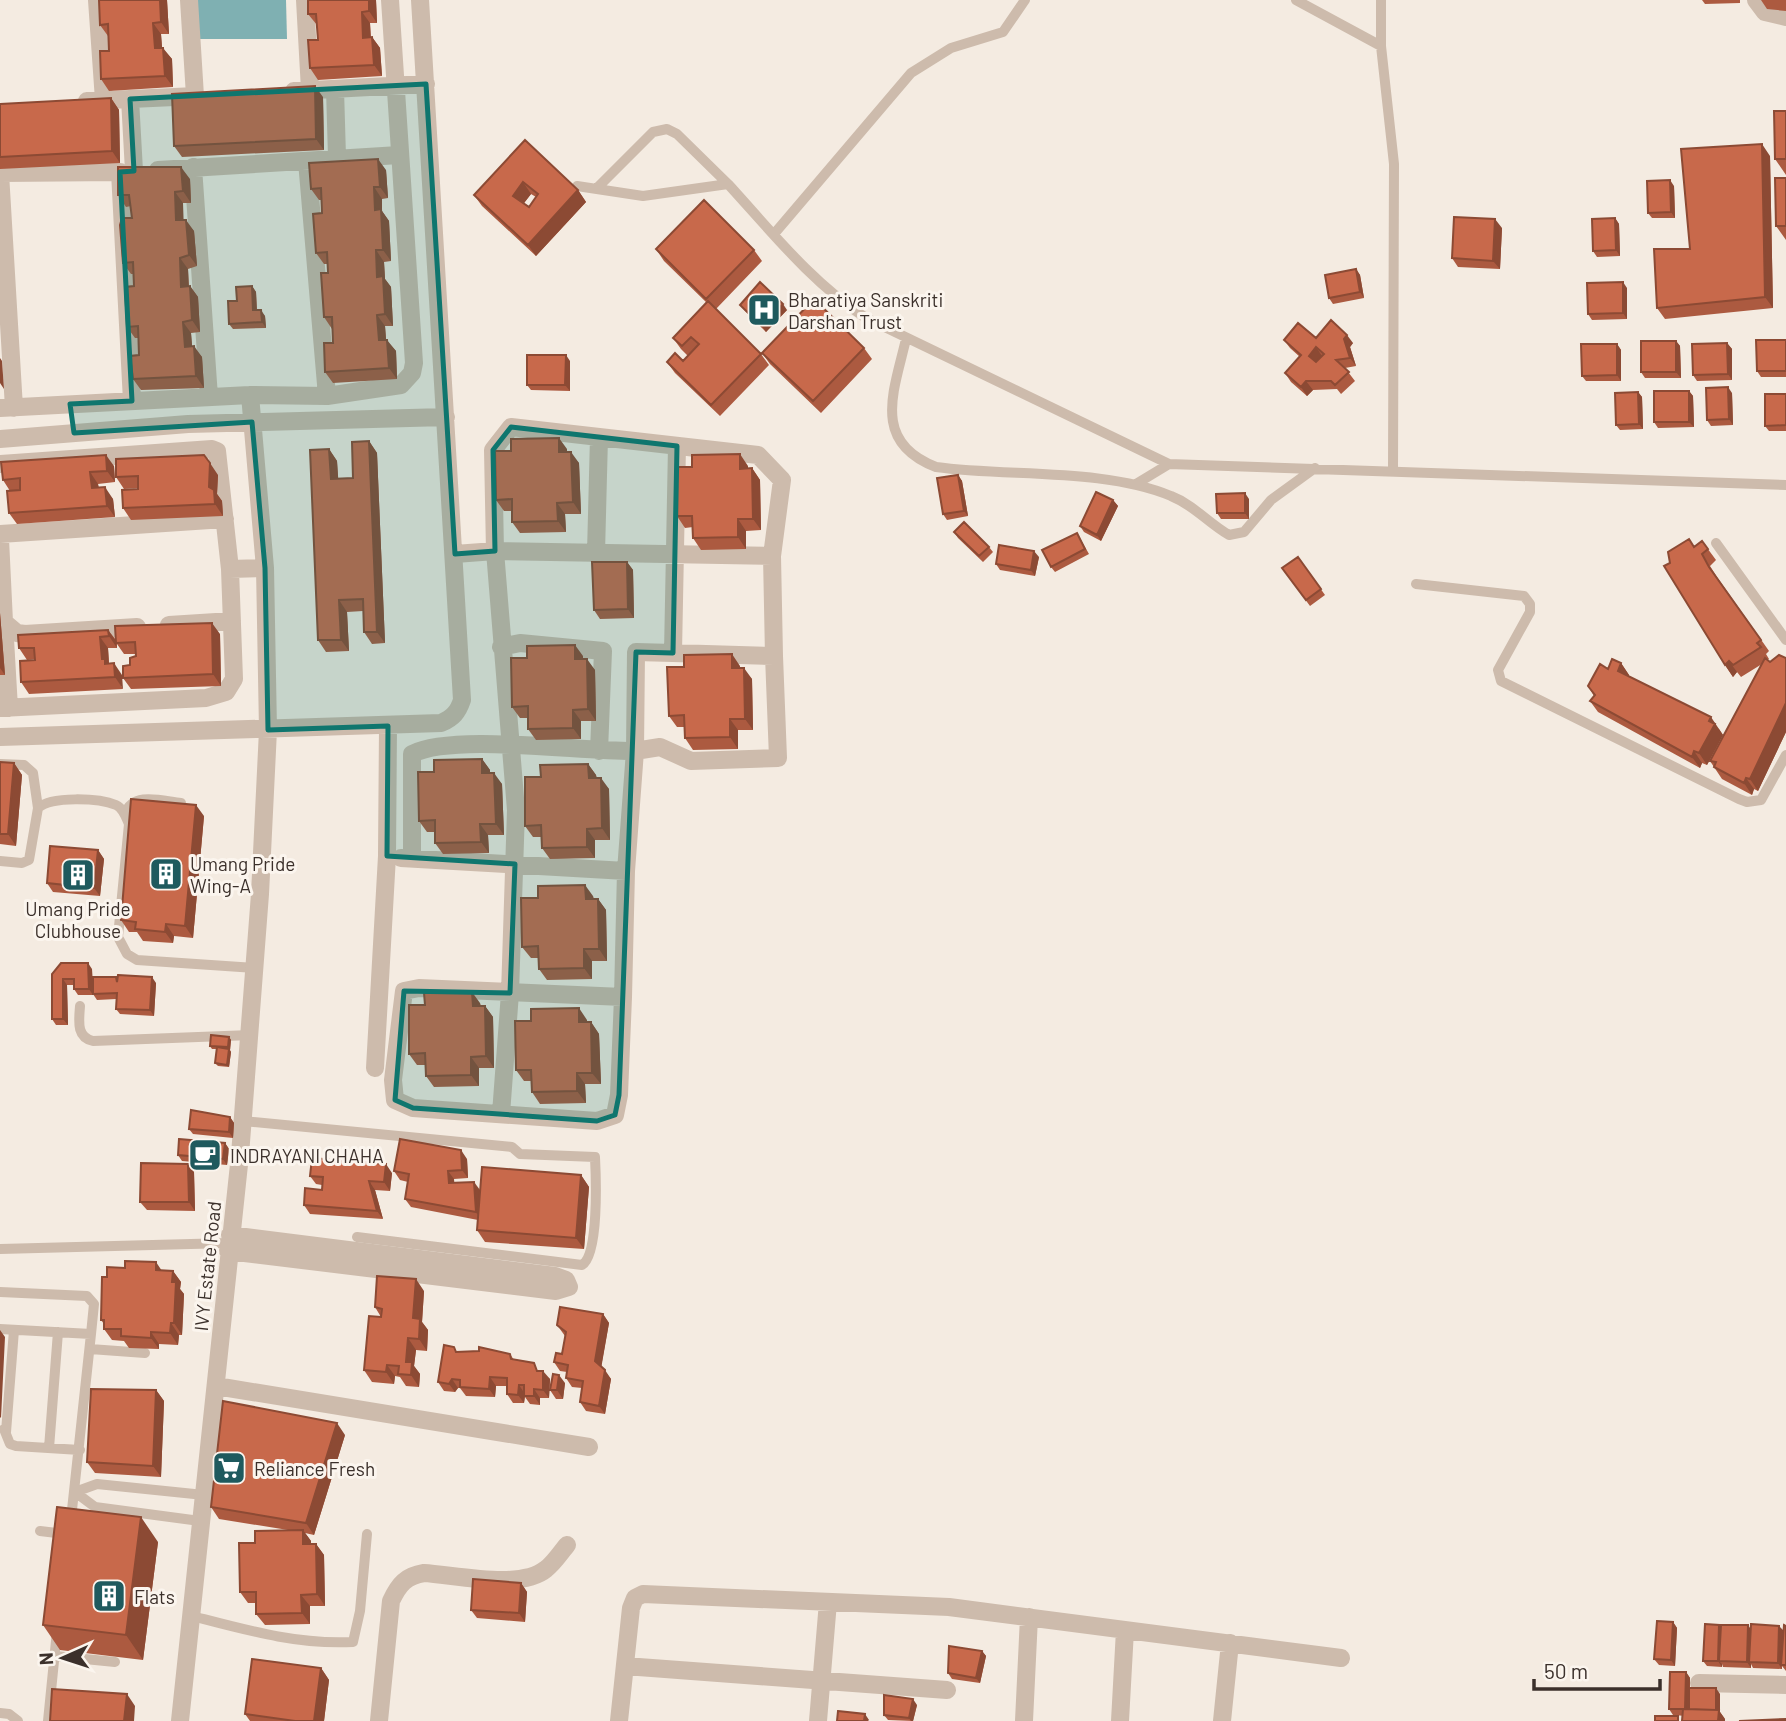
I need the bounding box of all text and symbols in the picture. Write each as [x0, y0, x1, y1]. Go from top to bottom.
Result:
place label: Bharatiya Sanskriti Darshan Trust [788, 288, 943, 333]
hospital icon: Bharatiya Sanskriti Darshan Trust [745, 291, 783, 329]
place label: Umang Pride Wing-A [190, 852, 295, 897]
building icon: Umang Pride Wing-A [147, 855, 185, 893]
building icon: Umang Pride Clubhouse [59, 856, 97, 894]
place label: Umang Pride Clubhouse [25, 897, 131, 942]
cafe icon: INDRAYANI CHAHA [186, 1136, 224, 1174]
place label: INDRAYANI CHAHA [230, 1144, 384, 1167]
street label: IVY Estate Road [189, 1200, 225, 1332]
supermarket icon: Reliance Fresh [210, 1449, 248, 1487]
place label: Reliance Fresh [254, 1457, 375, 1480]
building icon: Flats [90, 1577, 128, 1615]
place label: Flats [134, 1585, 175, 1608]
north arrow [28, 1623, 98, 1693]
scale bar [1534, 1648, 1660, 1692]
text: N [34, 1652, 57, 1666]
text: 50 m [1544, 1658, 1588, 1683]

